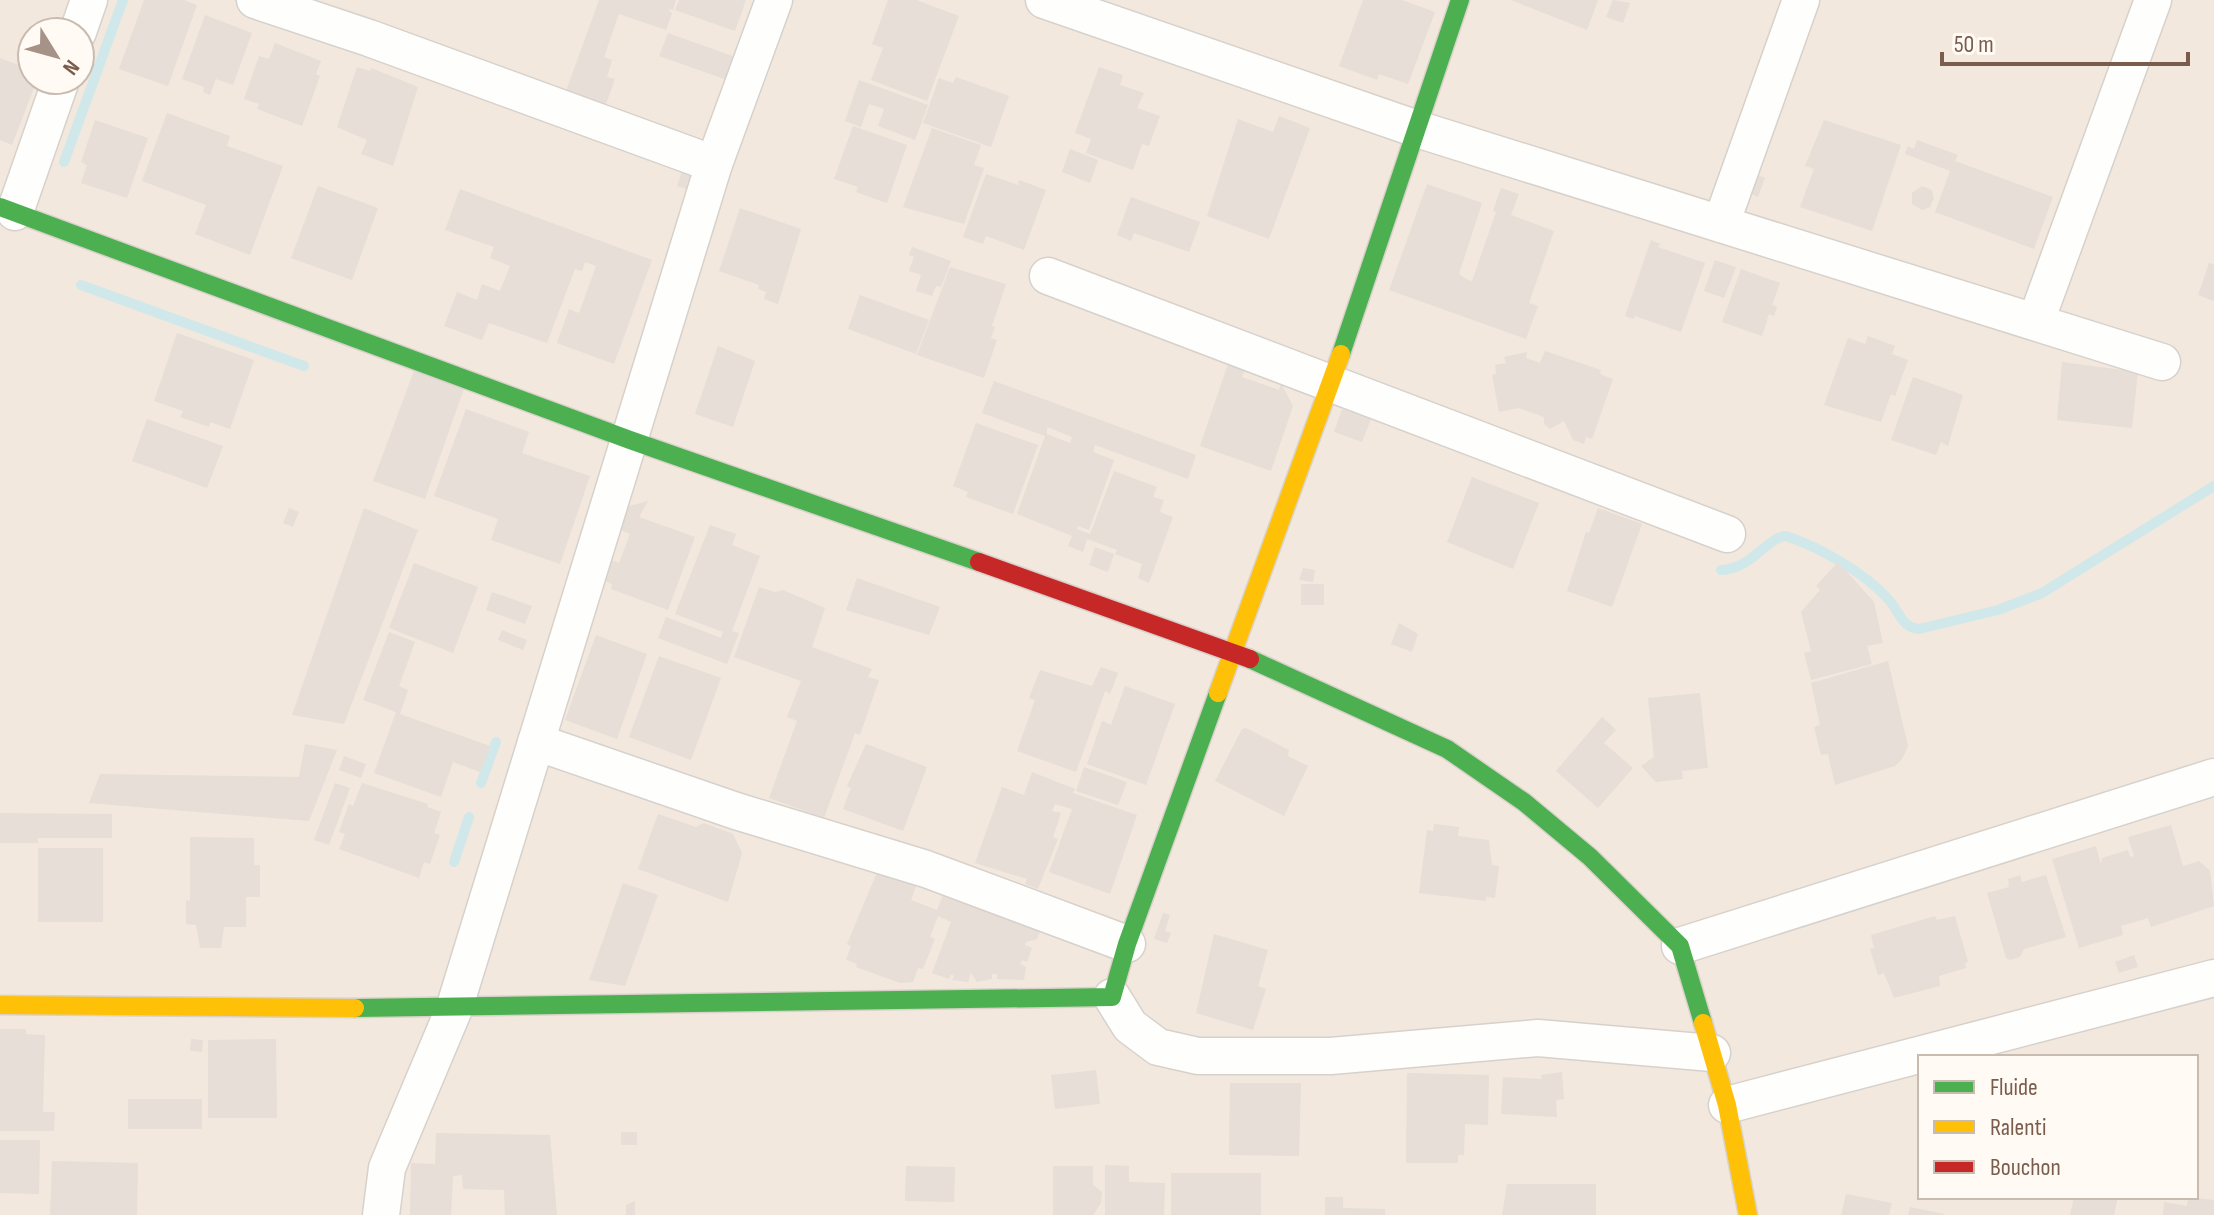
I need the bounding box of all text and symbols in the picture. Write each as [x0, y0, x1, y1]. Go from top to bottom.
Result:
north arrow [16, 16, 96, 96]
scale bar [1942, 16, 2188, 66]
text: 50 m [1954, 30, 1994, 59]
text: N [56, 54, 85, 80]
legend [1918, 1055, 2198, 1199]
text: Fluide [1990, 1073, 2038, 1102]
text: Ralenti [1990, 1113, 2046, 1142]
text: Bouchon [1990, 1153, 2061, 1182]

